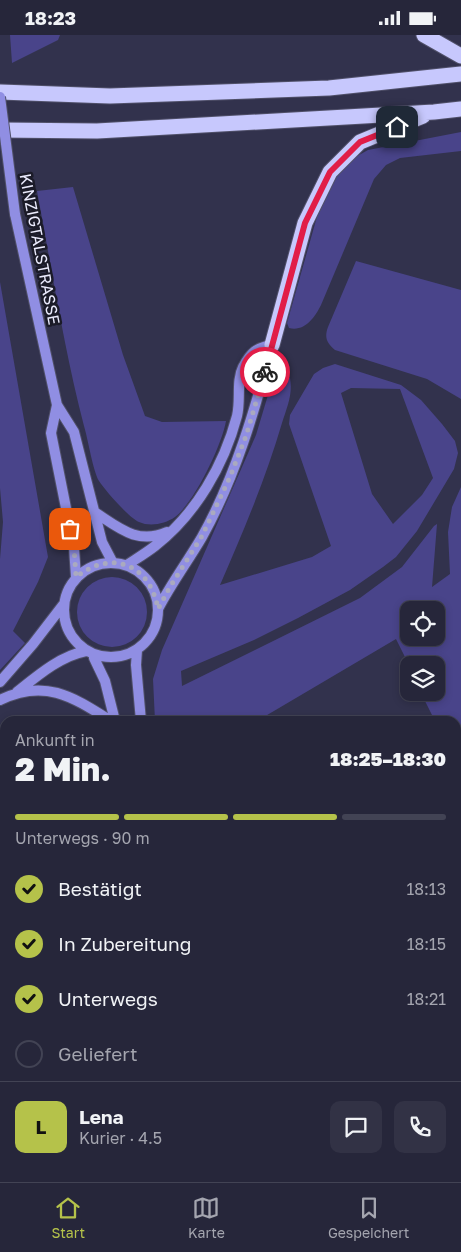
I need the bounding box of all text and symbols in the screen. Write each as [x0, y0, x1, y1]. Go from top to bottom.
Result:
text: 18:23 [25, 6, 76, 29]
pin [376, 106, 418, 148]
icon: home [383, 113, 411, 141]
street label: KINZIGTALSTRASSE [16, 172, 64, 326]
courier [240, 347, 290, 397]
icon: bike [251, 358, 279, 386]
pin [49, 508, 91, 550]
icon: bag [56, 515, 84, 543]
map controls [400, 601, 445, 701]
button: locate [400, 601, 445, 646]
button: layers [400, 656, 445, 701]
text: Ankunft in [15, 730, 95, 750]
text: 18:25–18:30 [330, 747, 446, 770]
text: 2 Min. [15, 750, 111, 788]
text: Unterwegs · 90 m [15, 828, 150, 848]
icon: check [15, 875, 43, 903]
text: Bestätigt [58, 877, 142, 900]
text: 18:13 [407, 879, 446, 899]
icon: check [15, 930, 43, 958]
text: In Zubereitung [58, 932, 191, 955]
text: 18:15 [407, 934, 446, 954]
icon: check [15, 985, 43, 1013]
text: Unterwegs [58, 987, 158, 1010]
text: 18:21 [407, 989, 446, 1009]
text: Geliefert [58, 1042, 138, 1065]
button: chat [330, 1101, 382, 1153]
button: phone [394, 1101, 446, 1153]
text: Lena [79, 1105, 124, 1128]
text: L [36, 1115, 46, 1138]
text: Kurier · 4.5 [79, 1128, 162, 1148]
tab: Start [51, 1194, 85, 1241]
tab: Karte [188, 1194, 225, 1241]
tab: Gespeichert [328, 1194, 409, 1241]

